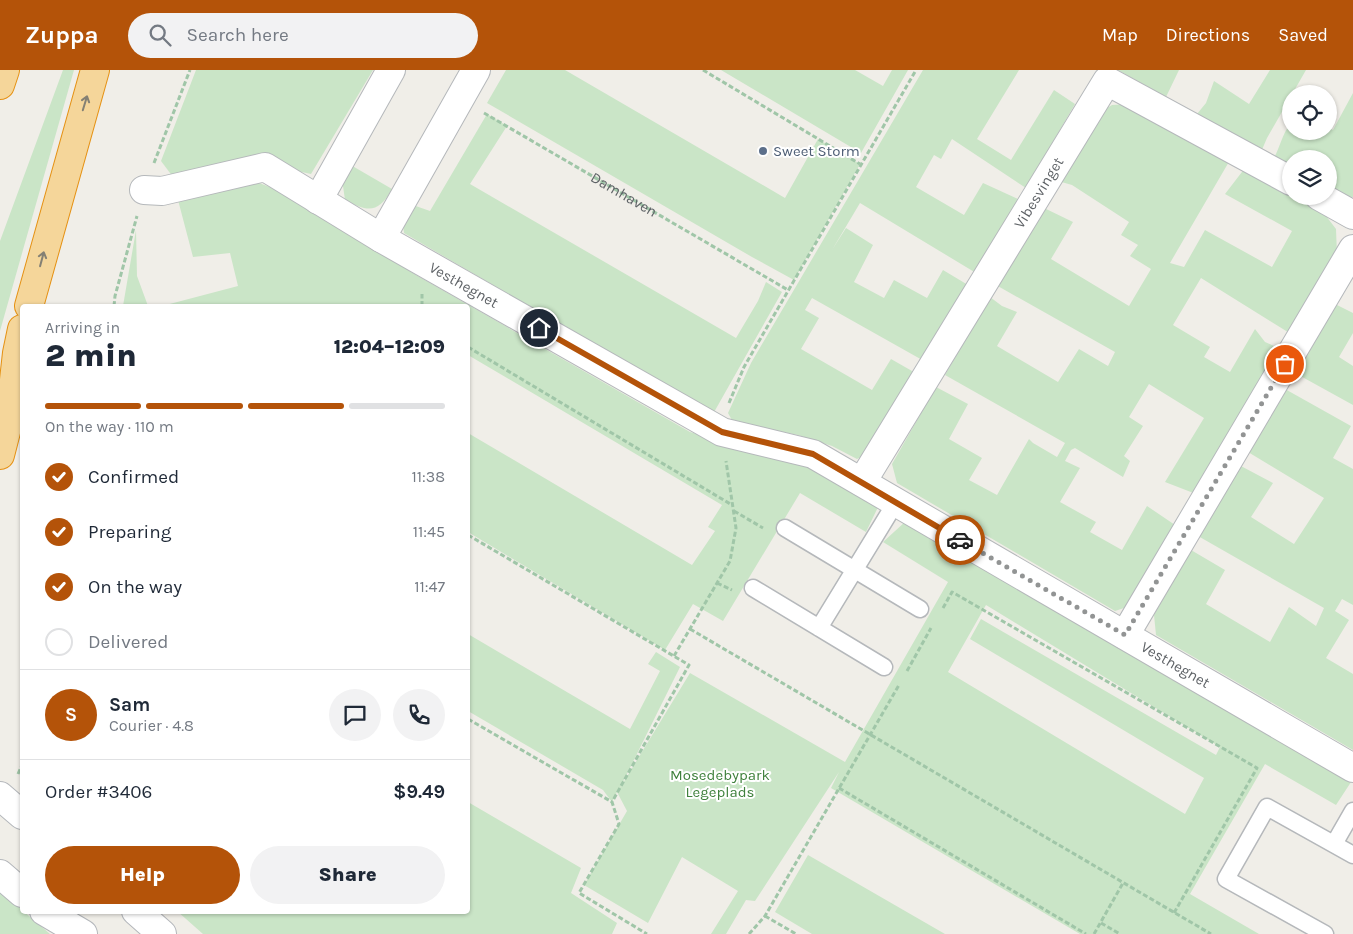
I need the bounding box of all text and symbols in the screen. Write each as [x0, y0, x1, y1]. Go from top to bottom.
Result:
search box [128, 13, 478, 58]
text: Zuppa [25, 21, 98, 49]
icon: search [146, 21, 174, 49]
text: Search here [186, 24, 289, 46]
text: Map [1102, 24, 1138, 46]
text: Directions [1166, 24, 1250, 46]
text: Saved [1278, 24, 1328, 46]
map controls [1282, 85, 1337, 205]
button: locate [1282, 85, 1337, 140]
one-way arrow [80, 95, 90, 111]
place label: Sweet Storm [773, 142, 860, 160]
marker: Sweet Storm [757, 145, 769, 157]
button: layers [1282, 150, 1337, 205]
street label: Vibesvinget [1010, 153, 1068, 232]
street label: Damhaven [588, 168, 660, 221]
one-way arrow [37, 252, 47, 268]
street label: Vesthegnet [426, 258, 502, 312]
pin [518, 307, 560, 349]
icon: home [525, 314, 553, 342]
text: Arriving in [45, 318, 120, 337]
text: 12:04–12:09 [334, 336, 445, 358]
text: 2 min [45, 337, 137, 374]
pin [1264, 343, 1306, 385]
icon: bag [1271, 350, 1299, 378]
text: On the way · 110 m [45, 417, 174, 436]
icon: check [45, 463, 73, 491]
text: Confirmed [88, 466, 179, 488]
text: 11:38 [411, 467, 445, 486]
courier [935, 515, 985, 565]
icon: check [45, 518, 73, 546]
text: Preparing [88, 521, 171, 543]
text: 11:45 [413, 522, 445, 541]
icon: car [946, 526, 974, 554]
icon: check [45, 573, 73, 601]
text: On the way [88, 576, 182, 598]
text: 11:47 [414, 577, 445, 596]
text: Delivered [88, 631, 168, 653]
street label: Vesthegnet [1138, 638, 1213, 692]
button: chat [329, 689, 381, 741]
button: phone [393, 689, 445, 741]
text: Sam [109, 694, 150, 716]
text: S [65, 704, 77, 726]
text: Courier · 4.8 [109, 716, 194, 735]
park label: Mosedebypark Legeplads [670, 766, 770, 801]
text: Order #3406 [45, 781, 152, 803]
text: $9.49 [393, 781, 445, 803]
button: Help [45, 846, 240, 904]
button: Share [250, 846, 445, 904]

